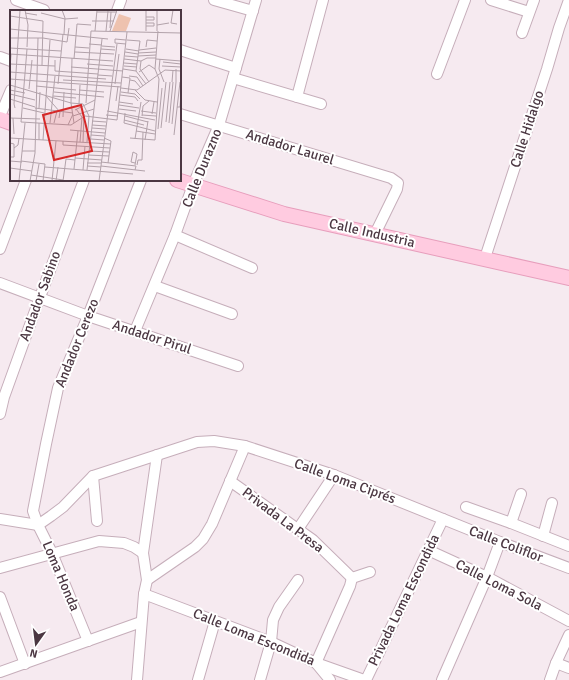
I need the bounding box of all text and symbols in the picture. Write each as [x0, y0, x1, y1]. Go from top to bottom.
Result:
inset map [10, 10, 181, 181]
street label: Calle Hidalgo [507, 88, 547, 170]
street label: Andador Laurel [244, 125, 336, 169]
street label: Calle Durazno [178, 126, 226, 210]
street label: Calle Industria [327, 215, 417, 251]
street label: Andador Sabino [16, 249, 64, 343]
street label: Andador Cerezo [51, 296, 103, 390]
street label: Andador Pirul [110, 316, 194, 358]
street label: Calle Loma Ciprés [292, 455, 398, 507]
street label: Privada La Presa [239, 484, 327, 556]
street label: Calle Coliflor [467, 522, 546, 566]
street label: Privada Loma Escondida [365, 531, 443, 669]
street label: Loma Honda [39, 538, 83, 614]
street label: Calle Loma Sola [453, 556, 545, 614]
street label: Calle Loma Escondida [190, 605, 318, 669]
north arrow [16, 624, 56, 664]
text: N [28, 646, 39, 660]

